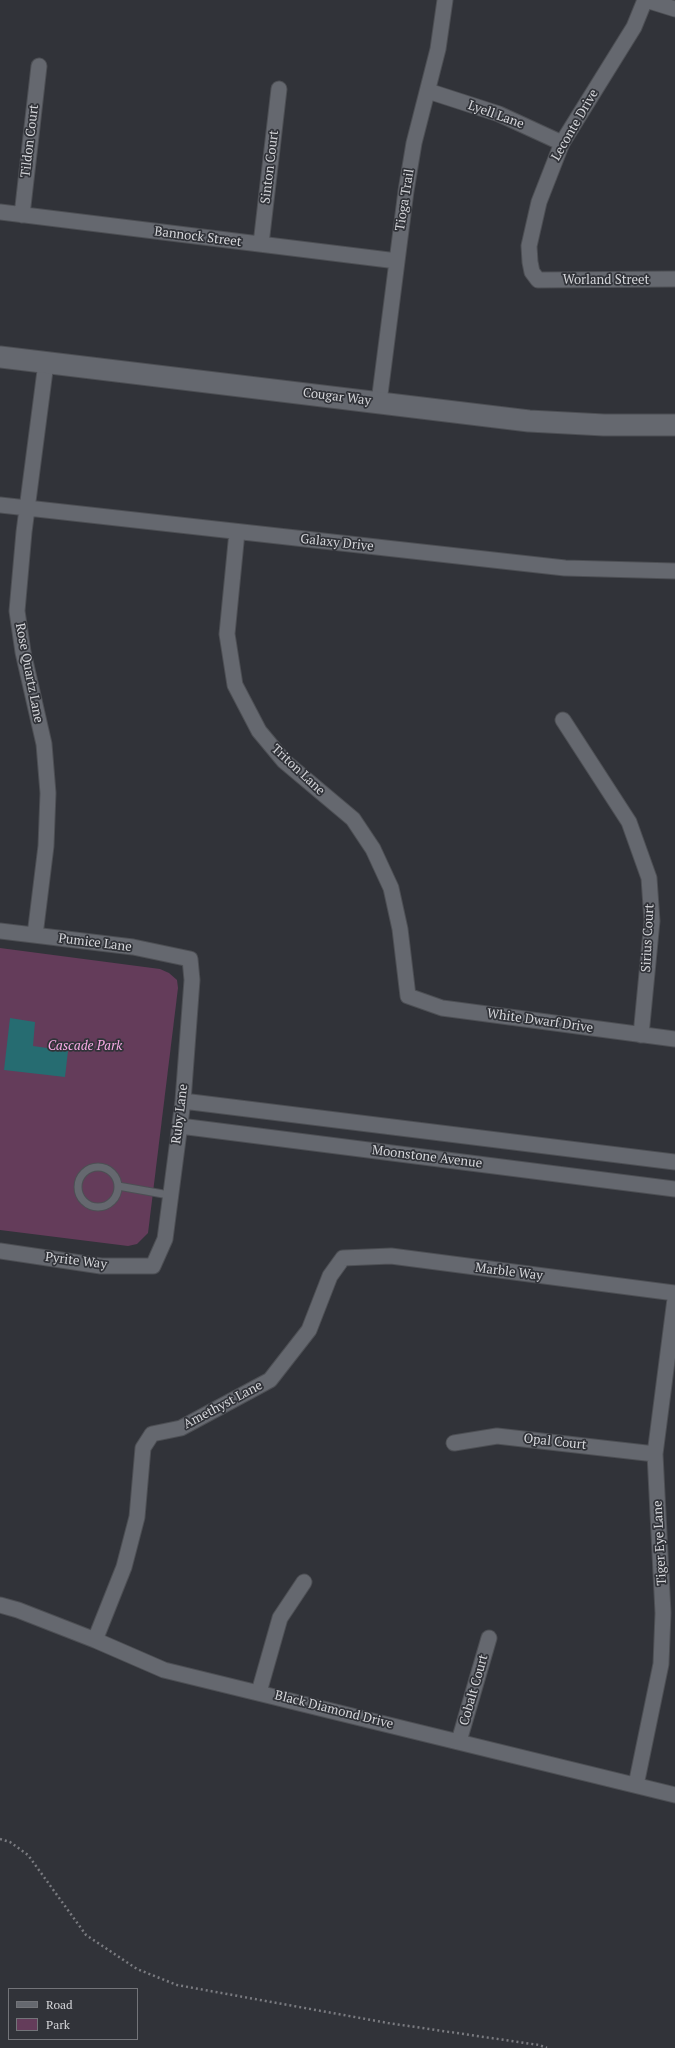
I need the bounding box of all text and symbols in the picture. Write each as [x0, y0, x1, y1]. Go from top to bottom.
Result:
street label: Leconte Drive [548, 86, 602, 164]
street label: Lyell Lane [466, 98, 526, 132]
street label: Tildon Court [18, 103, 42, 179]
street label: Sinton Court [258, 129, 282, 205]
street label: Tioga Trail [392, 168, 418, 232]
street label: Bannock Street [153, 224, 243, 250]
street label: Worland Street [563, 272, 649, 288]
street label: Cougar Way [302, 385, 372, 409]
street label: Galaxy Drive [300, 531, 374, 555]
street label: Rose Quartz Lane [12, 622, 46, 724]
street label: Triton Lane [268, 741, 328, 799]
street label: Sirius Court [638, 903, 658, 973]
street label: Pumice Lane [57, 931, 133, 955]
street label: White Dwarf Drive [486, 1006, 594, 1036]
park label: Cascade Park [48, 1038, 122, 1054]
street label: Ruby Lane [169, 1083, 191, 1145]
street label: Moonstone Avenue [371, 1142, 483, 1172]
street label: Pyrite Way [44, 1249, 108, 1273]
street label: Marble Way [474, 1260, 544, 1284]
street label: Amethyst Lane [181, 1378, 265, 1432]
street label: Opal Court [523, 1431, 587, 1453]
street label: Tiger Eye Lane [650, 1500, 670, 1586]
street label: Cobalt Court [456, 1653, 492, 1727]
street label: Black Diamond Drive [273, 1688, 395, 1732]
legend [8, 1988, 138, 2040]
text: Road [46, 1997, 73, 2012]
text: Park [46, 2017, 70, 2032]

